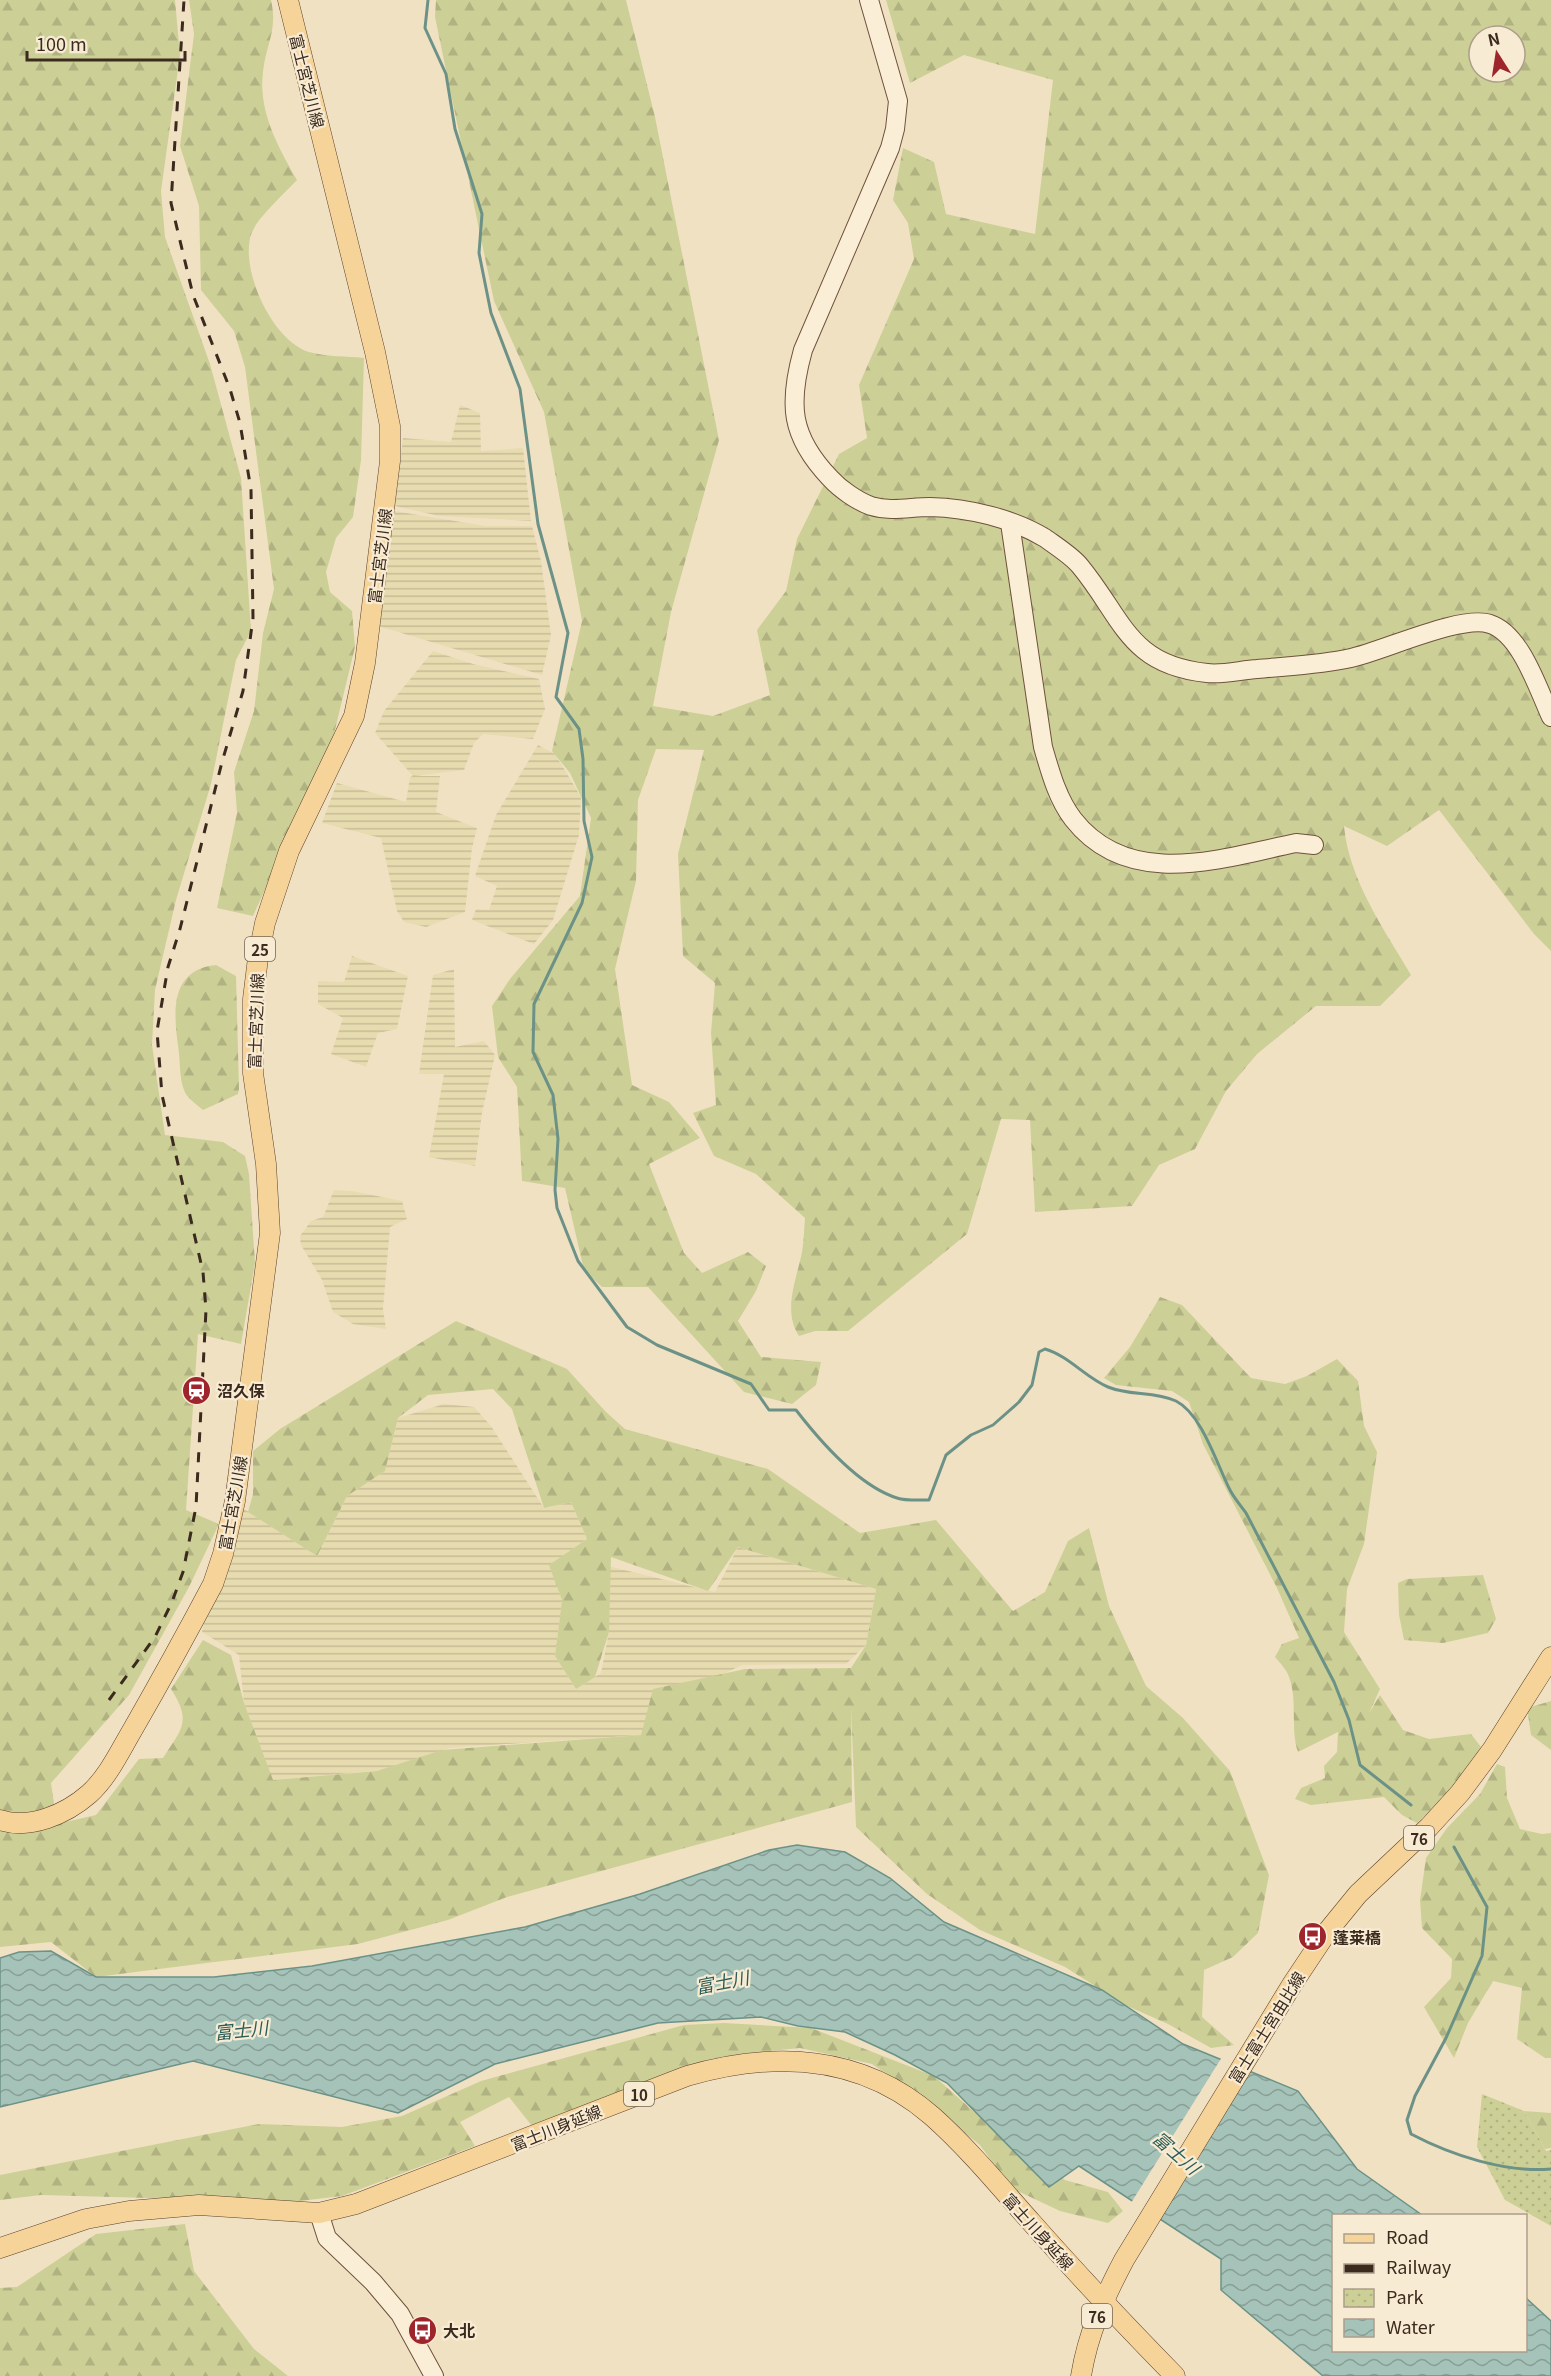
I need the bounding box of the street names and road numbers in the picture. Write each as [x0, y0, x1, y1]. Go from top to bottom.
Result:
street label: 富士宮芝川線 [285, 32, 331, 130]
street label: 富士宮芝川線 [361, 507, 397, 605]
road number: 25 [245, 937, 275, 961]
street label: 富士宮芝川線 [241, 973, 269, 1069]
street label: 富士宮芝川線 [212, 1454, 252, 1552]
road number: 76 [1404, 1826, 1434, 1850]
street label: 富士富士宮由比線 [1222, 1966, 1310, 2088]
road number: 10 [624, 2082, 654, 2106]
street label: 富士川身延線 [507, 2098, 605, 2156]
street label: 富士川身延線 [998, 2187, 1080, 2275]
road number: 76 [1082, 2304, 1112, 2328]

